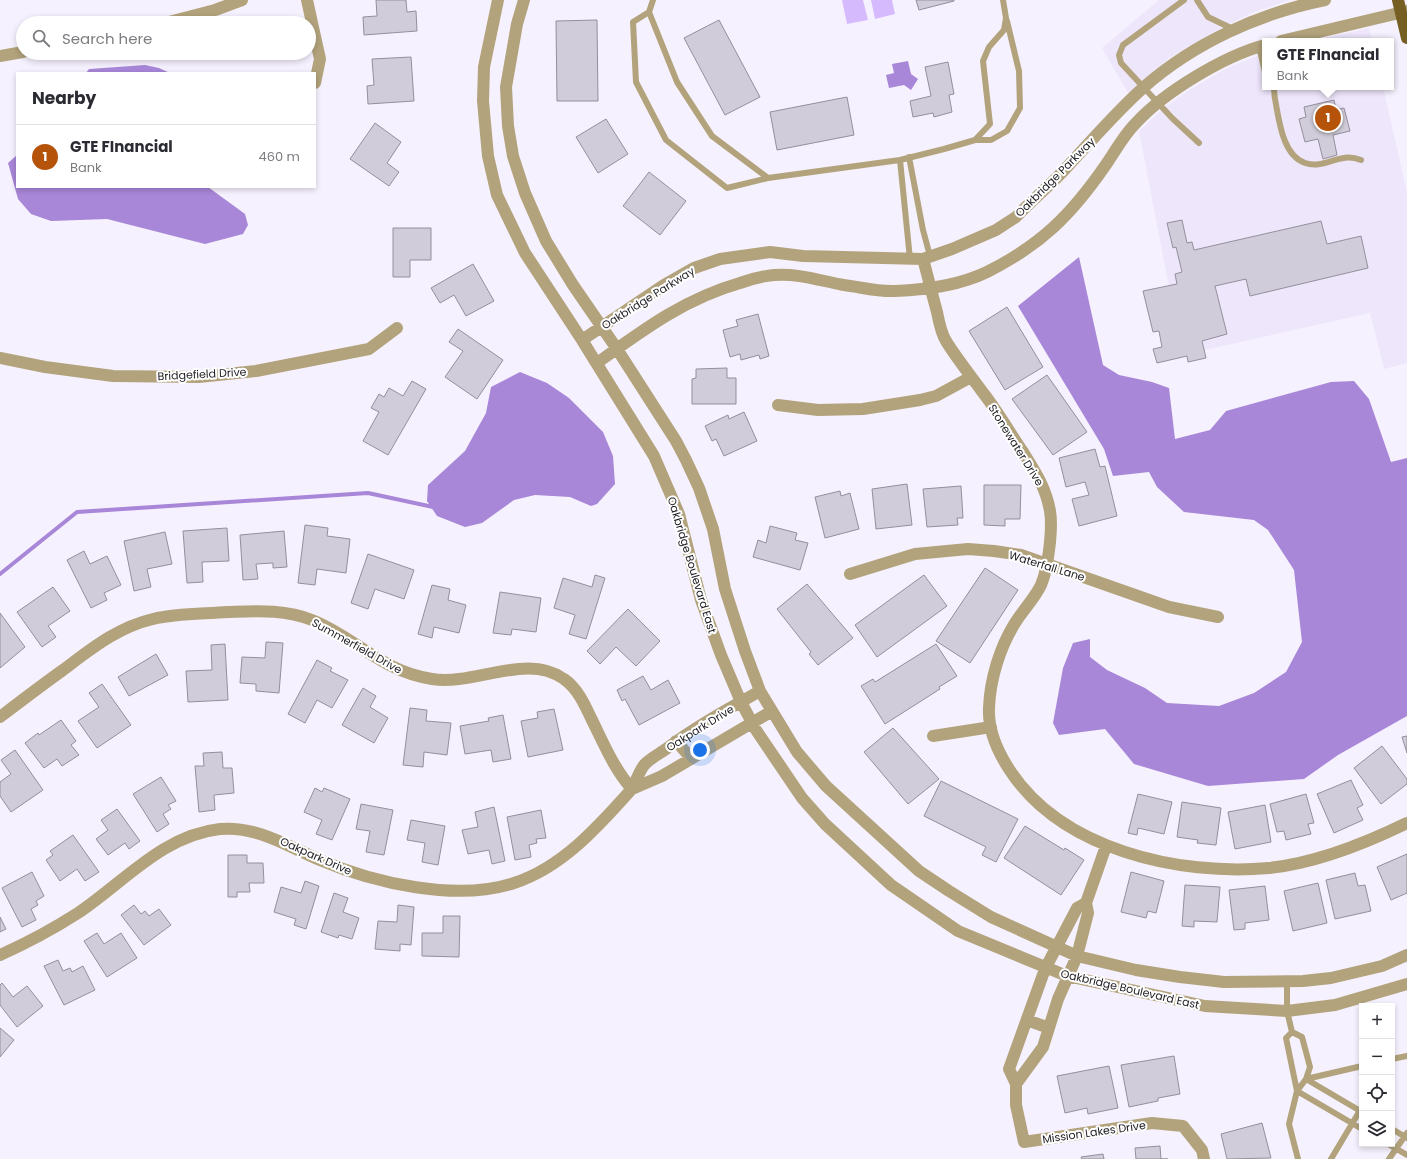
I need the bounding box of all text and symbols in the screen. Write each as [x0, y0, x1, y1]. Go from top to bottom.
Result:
search box [16, 16, 316, 60]
icon: search [30, 27, 52, 49]
text: Search here [62, 28, 152, 49]
popup [1262, 38, 1394, 90]
text: GTE FInancial [1277, 44, 1379, 65]
text: Bank [1277, 66, 1308, 85]
text: Nearby [32, 86, 96, 110]
pin: 1 [1315, 103, 1341, 133]
street label: Oakbridge Parkway [1012, 133, 1099, 220]
text: GTE FInancial [70, 136, 173, 157]
text: 1 [43, 147, 47, 166]
text: 460 m [259, 147, 300, 166]
text: Bank [70, 158, 102, 177]
street label: Oakbridge Parkway [598, 262, 698, 333]
street label: Bridgefield Drive [157, 364, 247, 384]
street label: Stonewater Drive [985, 401, 1048, 489]
street label: Oakbridge Boulevard East [664, 495, 720, 635]
street label: Waterfall Lane [1007, 547, 1087, 585]
street label: Summerfield Drive [309, 615, 405, 678]
street label: Oakpark Drive [663, 701, 737, 755]
your location [690, 740, 710, 760]
street label: Oakpark Drive [278, 833, 355, 879]
street label: Oakbridge Boulevard East [1059, 965, 1201, 1013]
map controls [1359, 1003, 1395, 1147]
button: + [1359, 1003, 1395, 1039]
button: − [1359, 1039, 1395, 1075]
button: locate [1359, 1075, 1395, 1111]
button: layers [1359, 1111, 1395, 1147]
street label: Mission Lakes Drive [1041, 1117, 1147, 1147]

